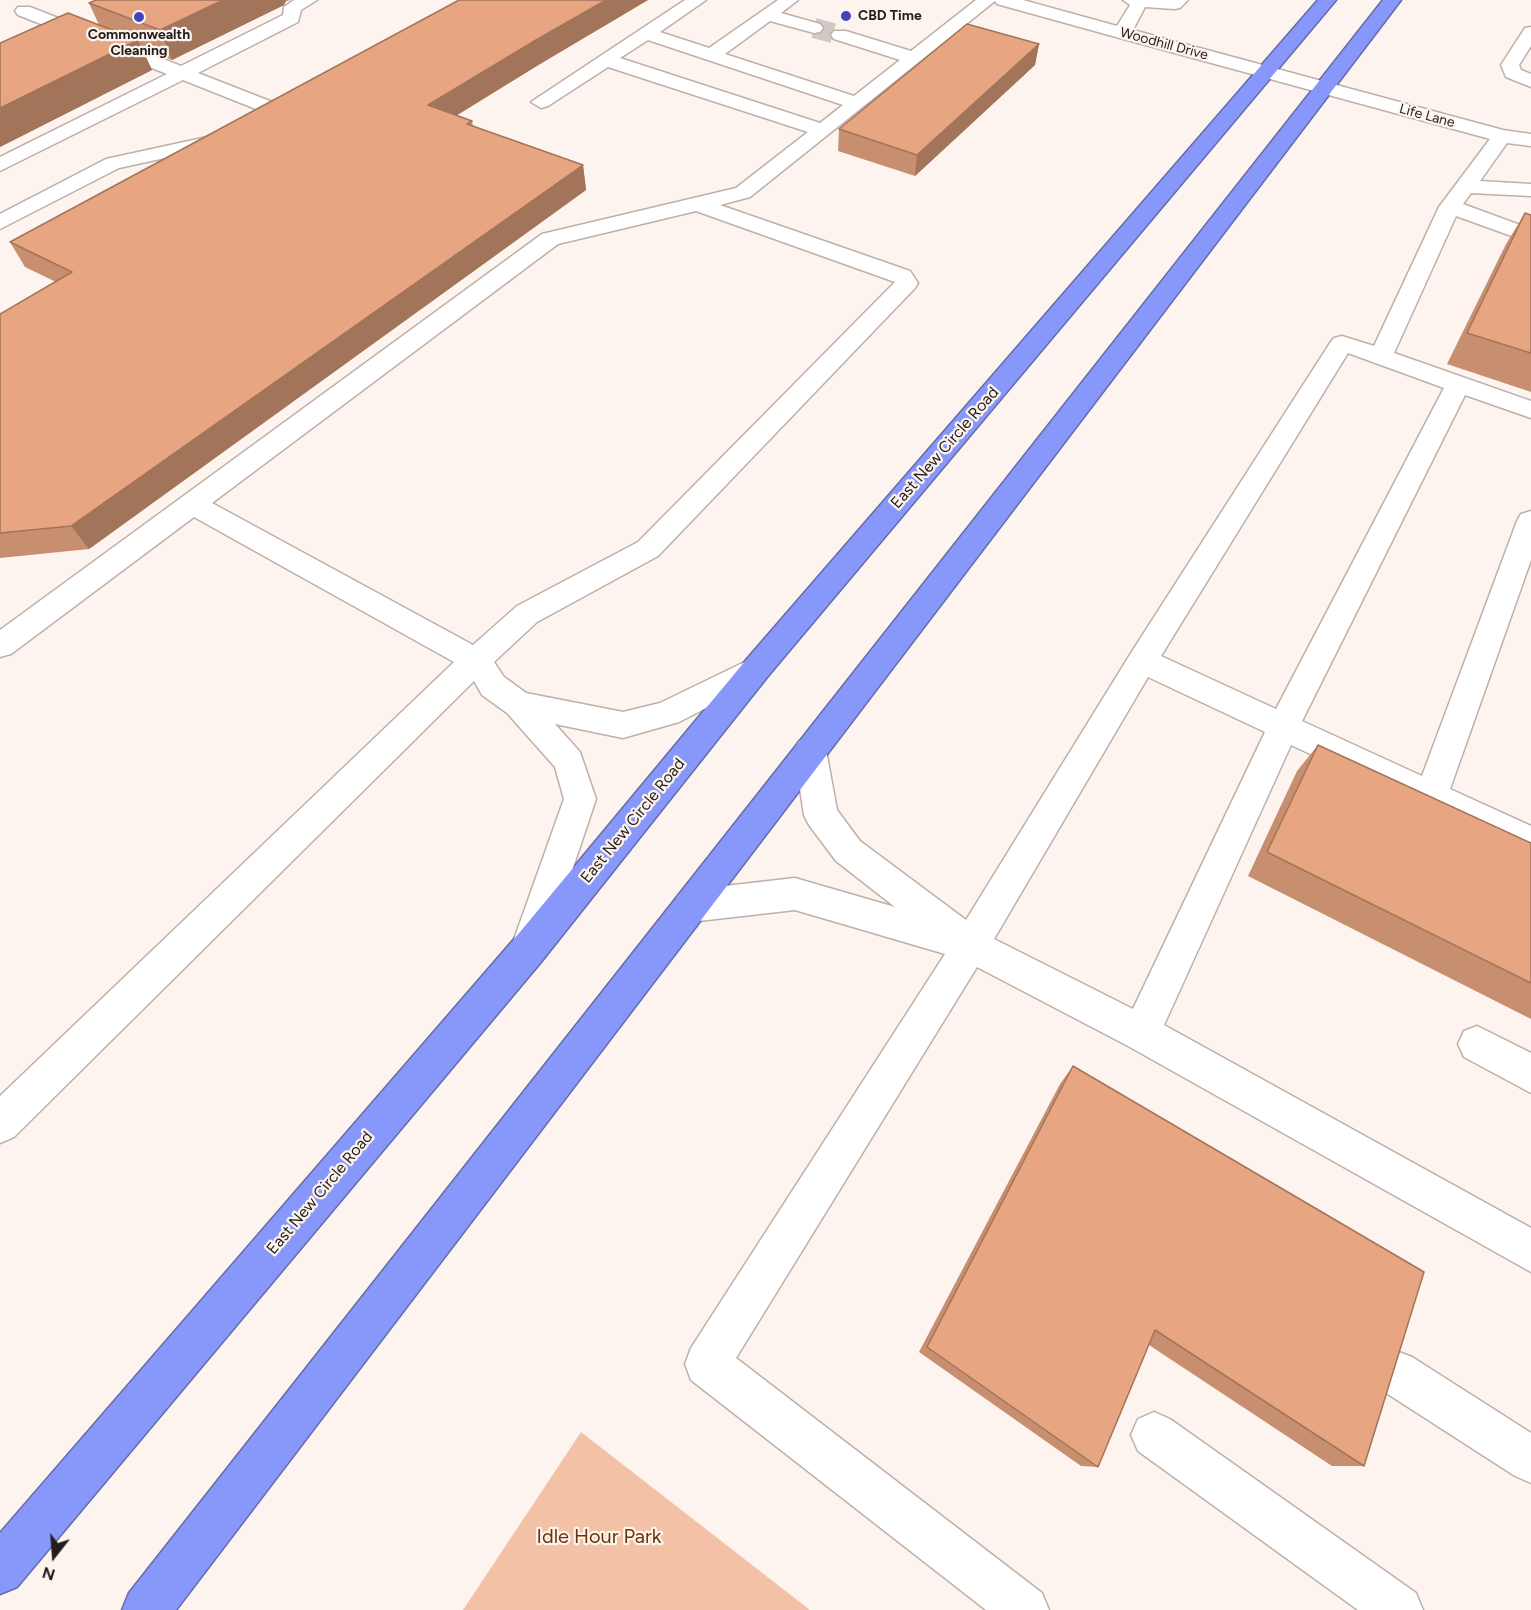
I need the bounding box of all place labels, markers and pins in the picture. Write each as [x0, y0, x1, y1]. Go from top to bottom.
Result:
place label: CBD Time [858, 8, 922, 24]
marker: CBD Time [839, 9, 853, 23]
marker: Commonwealth Cleaning [132, 10, 146, 24]
place label: Commonwealth Cleaning [88, 27, 190, 60]

